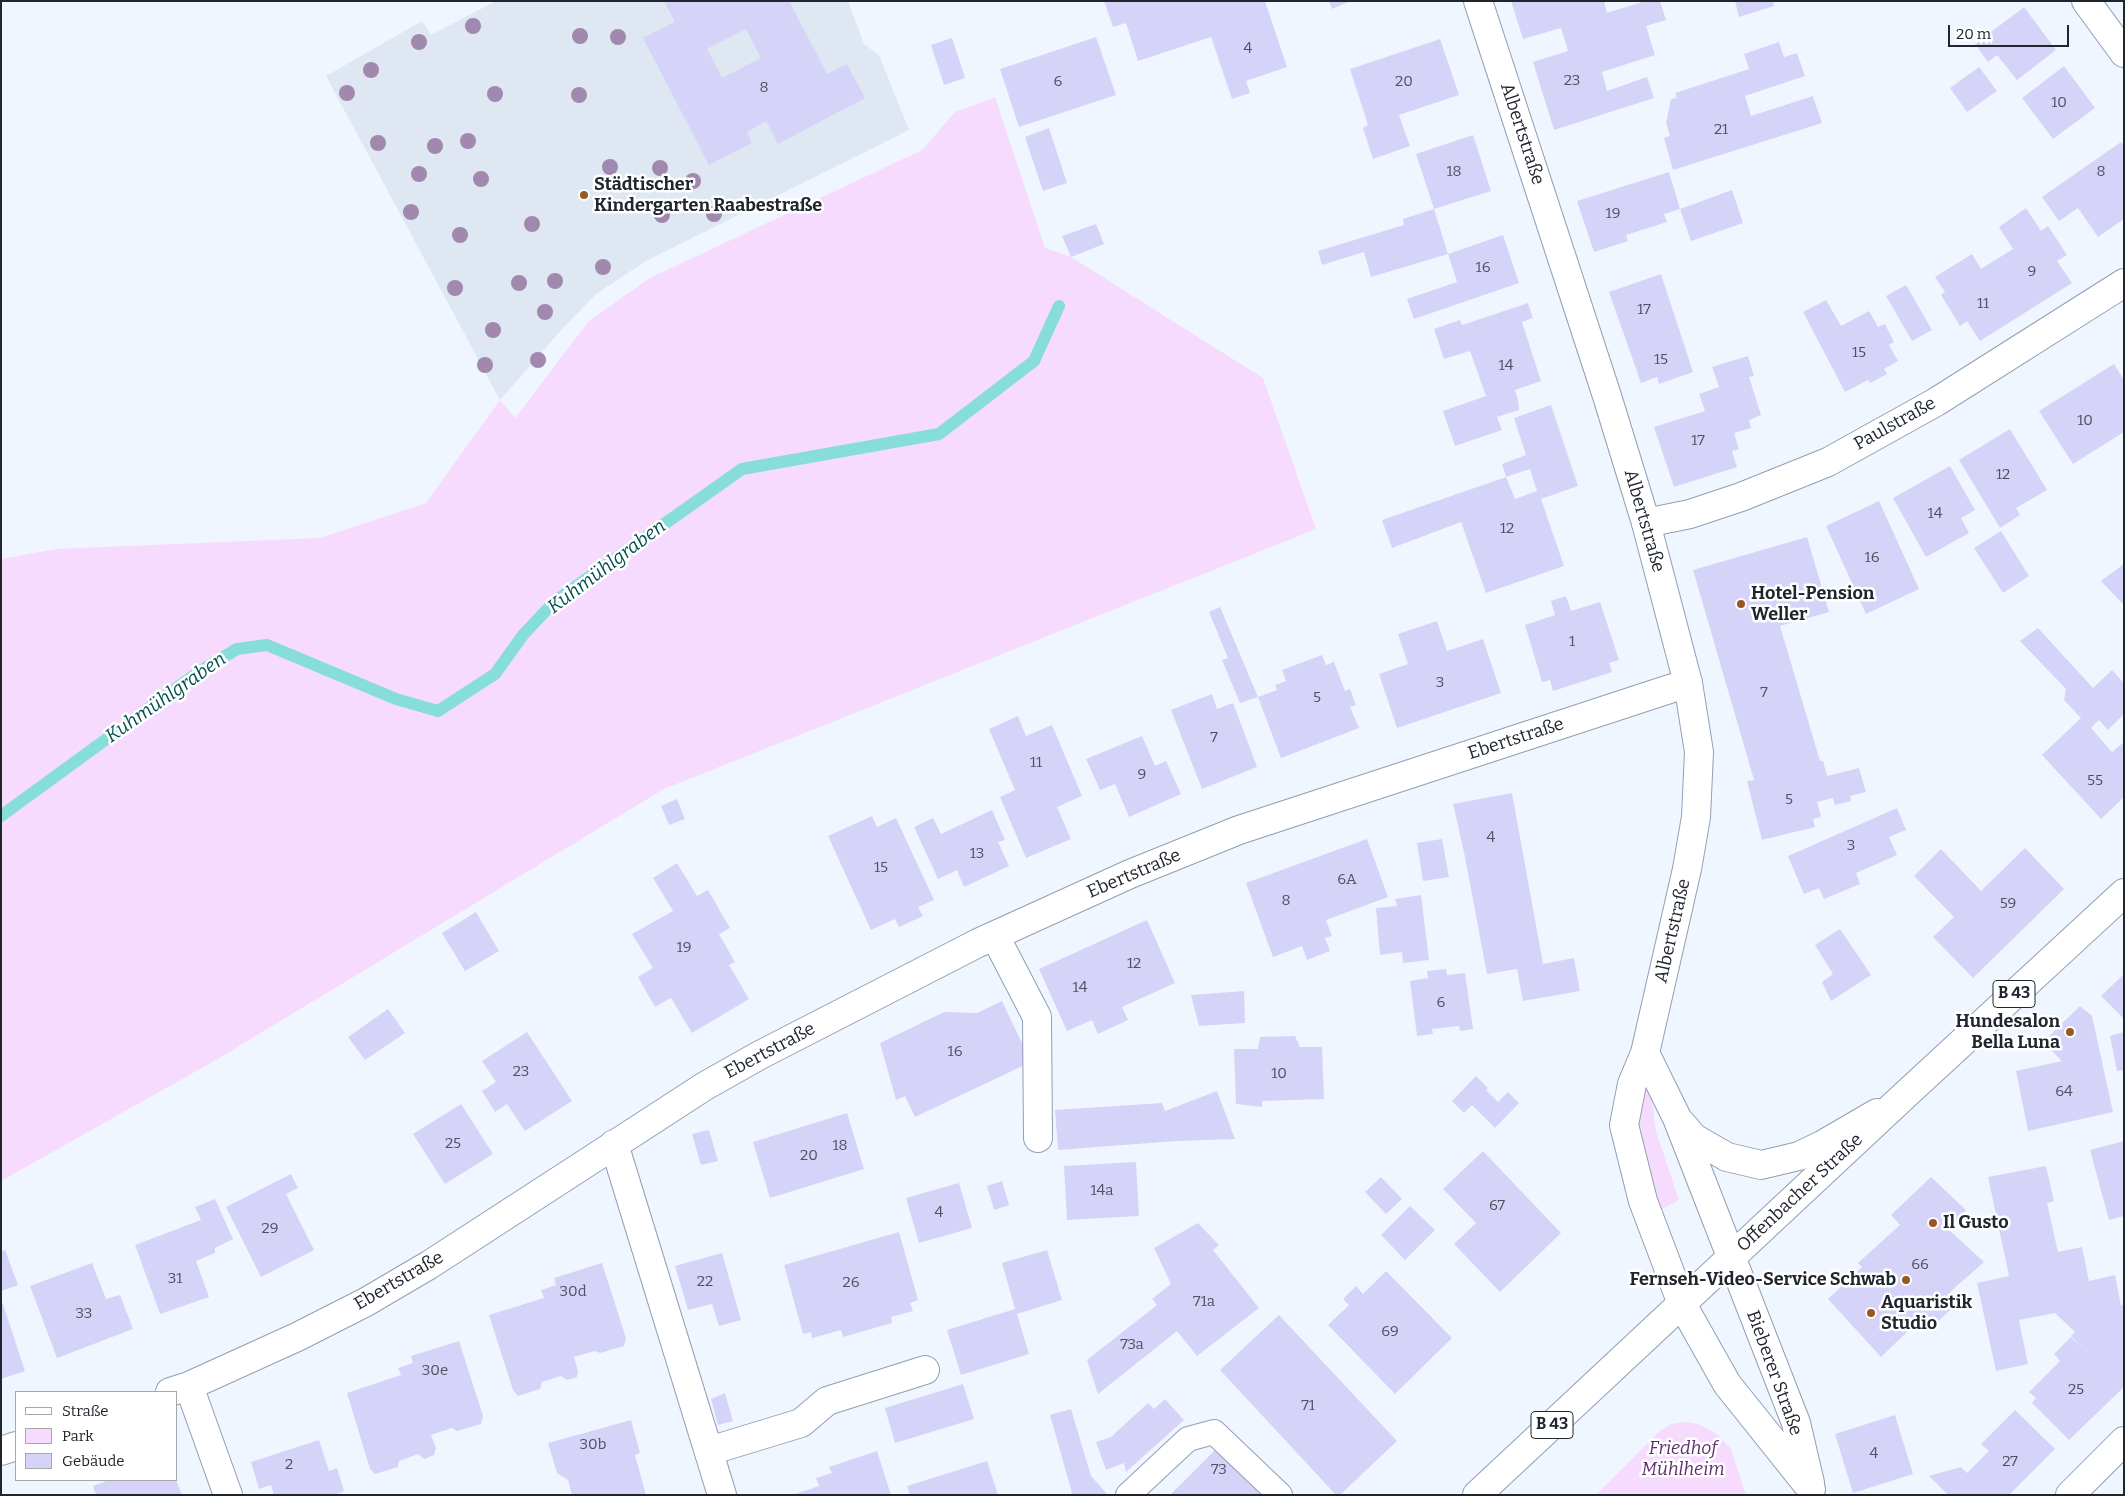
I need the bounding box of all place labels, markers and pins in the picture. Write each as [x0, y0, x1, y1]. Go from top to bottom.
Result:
place label: Städtischer Kindergarten Raabestraße [594, 174, 822, 216]
marker: Städtischer Kindergarten Raabestraße [578, 189, 590, 201]
place label: Hotel-Pension Weller [1751, 583, 1874, 626]
marker: Hotel-Pension Weller [1735, 598, 1747, 610]
place label: Hundesalon Bella Luna [1956, 1011, 2060, 1054]
marker: Hundesalon Bella Luna [2064, 1026, 2076, 1038]
place label: Il Gusto [1943, 1212, 2009, 1234]
marker: Il Gusto [1927, 1217, 1939, 1229]
place label: Fernseh-Video-Service Schwab [1630, 1269, 1896, 1291]
marker: Fernseh-Video-Service Schwab [1900, 1274, 1912, 1286]
place label: Aquaristik Studio [1881, 1292, 1972, 1335]
marker: Aquaristik Studio [1865, 1307, 1877, 1319]

